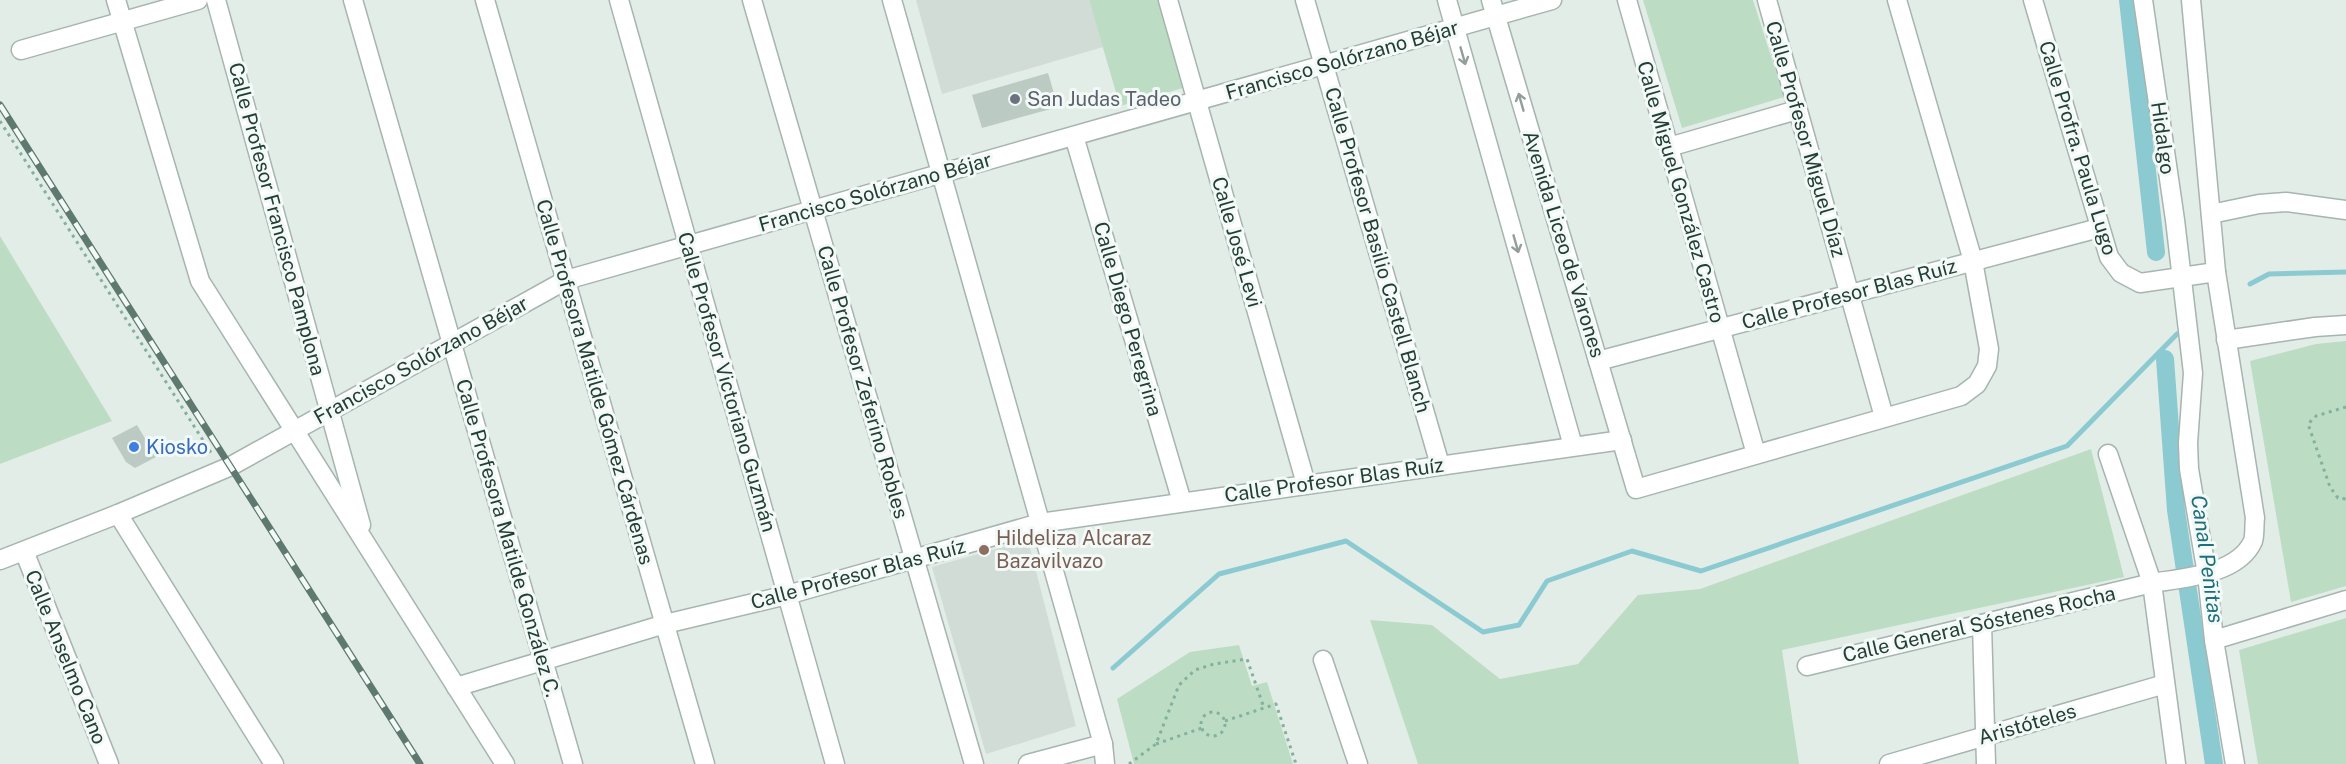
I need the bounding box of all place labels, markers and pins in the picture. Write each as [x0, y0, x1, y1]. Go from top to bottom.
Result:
place label: San Judas Tadeo [1027, 87, 1181, 111]
marker: San Judas Tadeo [1008, 92, 1022, 106]
place label: Kiosko [146, 435, 208, 459]
marker: Kiosko [127, 440, 141, 454]
place label: Hildeliza Alcaraz Bazavilvazo [996, 526, 1151, 573]
marker: Hildeliza Alcaraz Bazavilvazo [977, 543, 991, 557]

